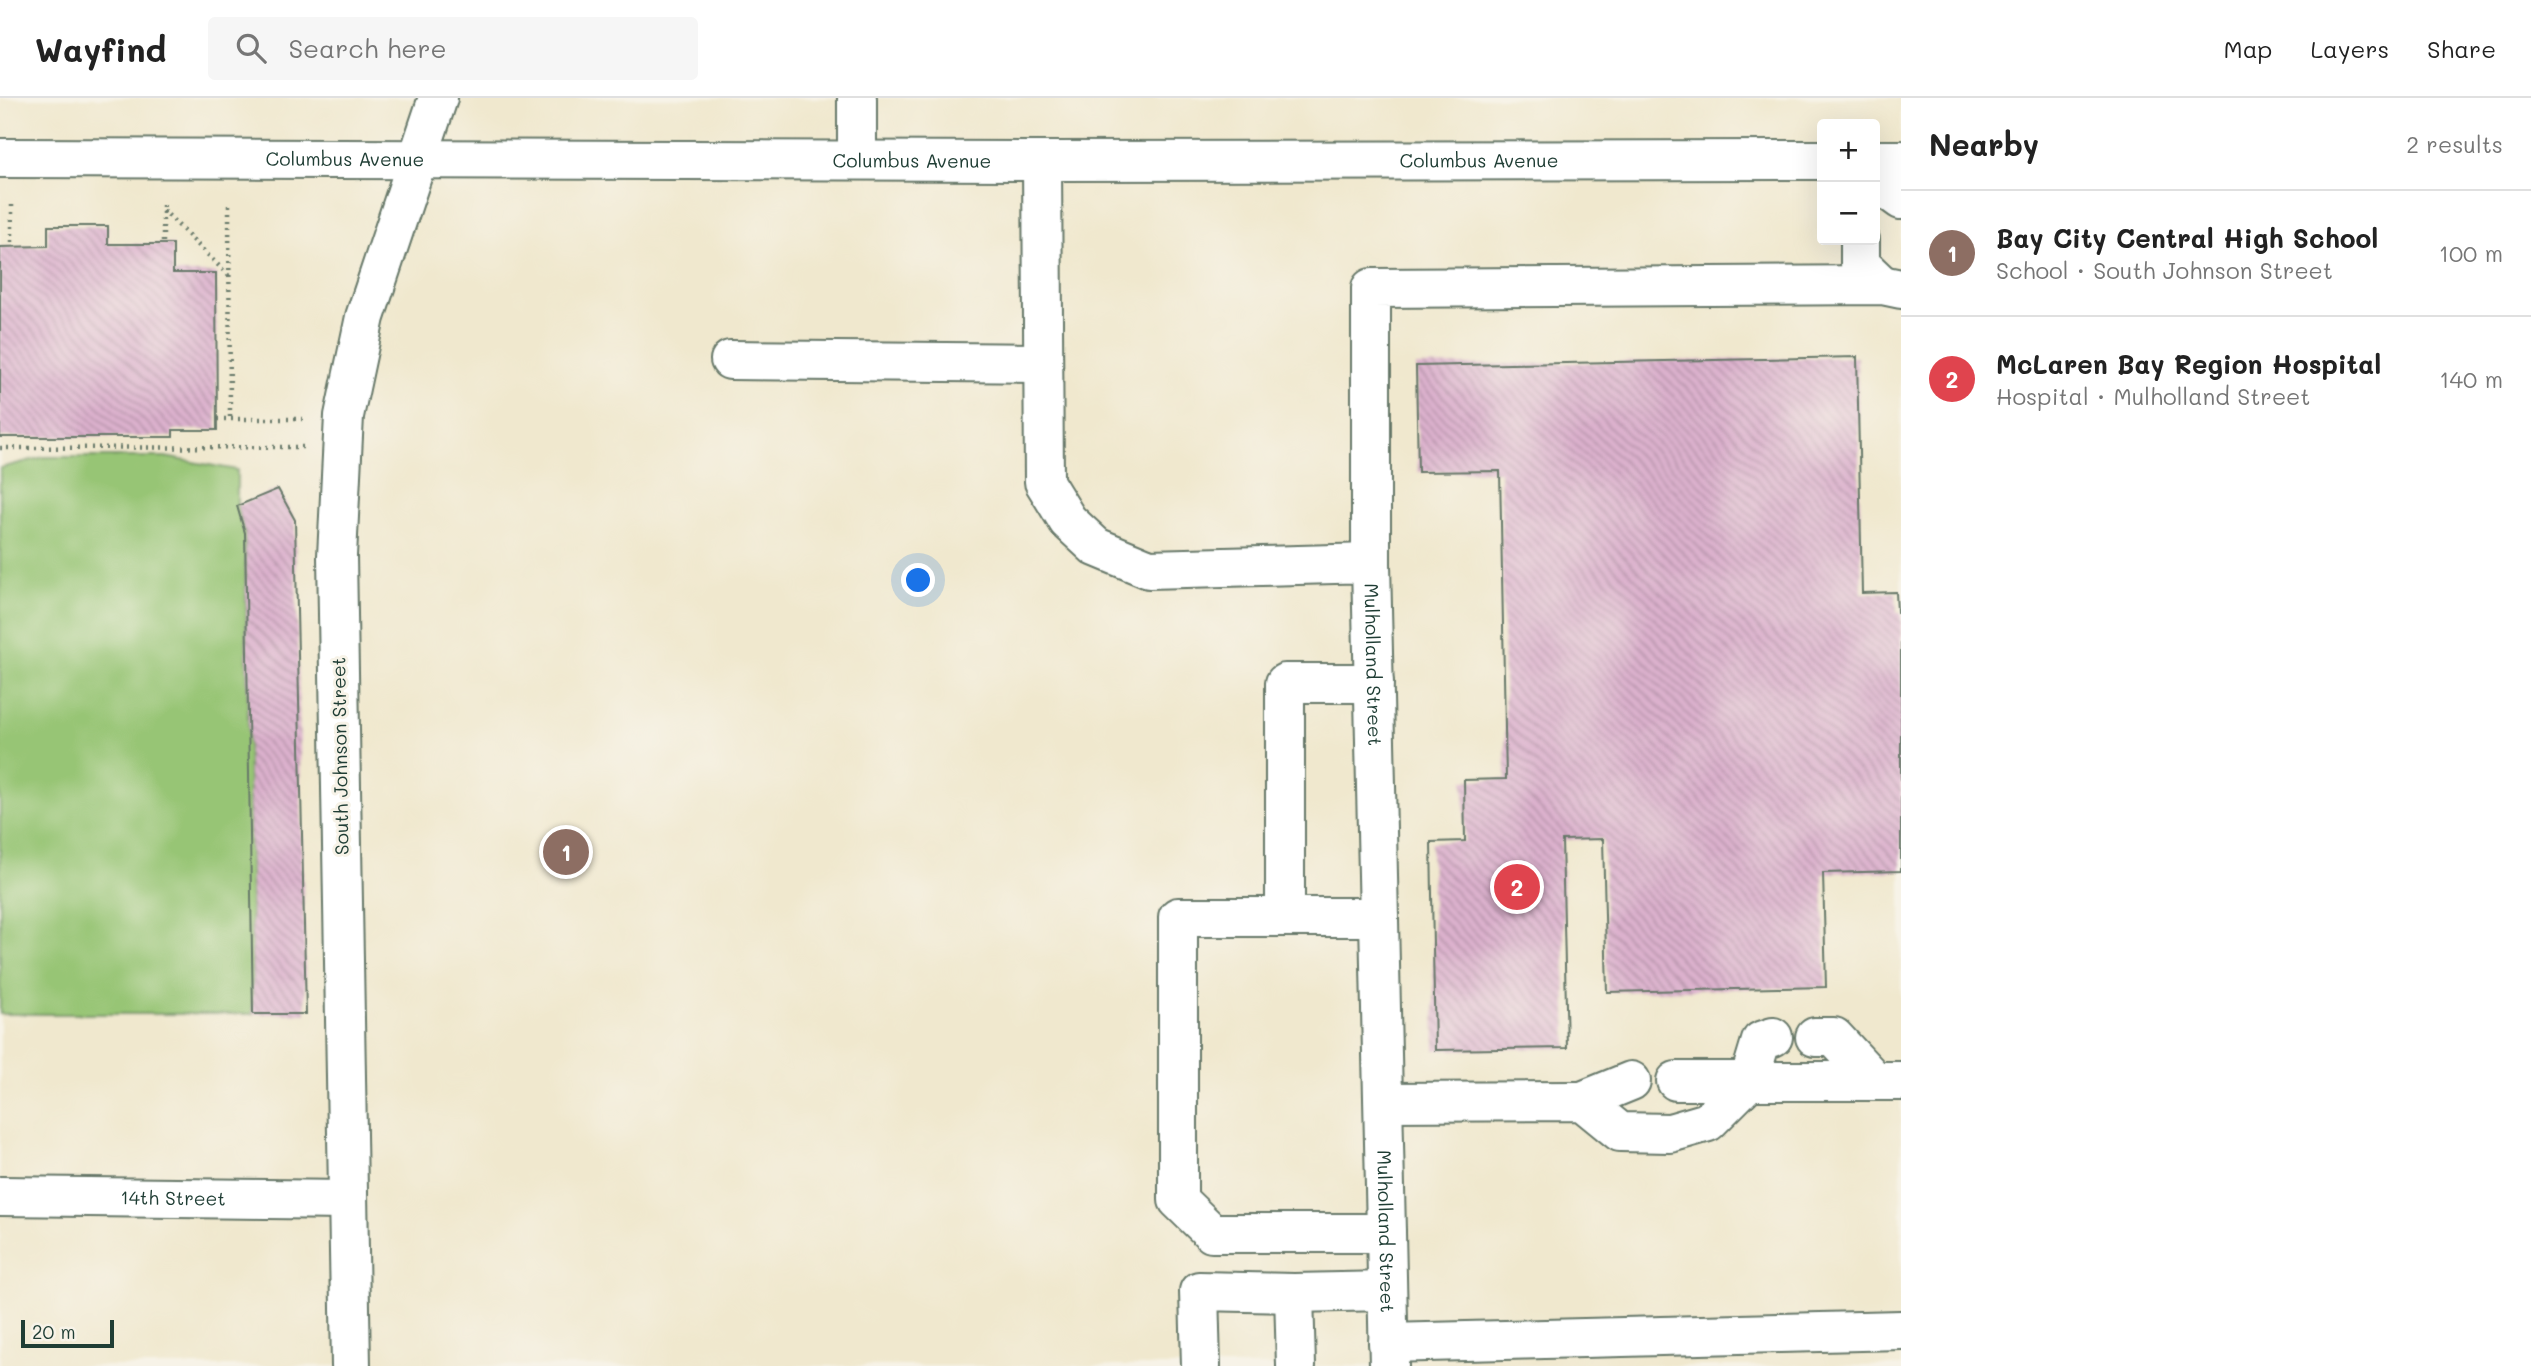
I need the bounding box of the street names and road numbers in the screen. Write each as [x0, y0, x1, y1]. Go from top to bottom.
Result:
street label: Columbus Avenue [266, 146, 424, 171]
street label: Columbus Avenue [833, 147, 991, 173]
street label: Columbus Avenue [1400, 147, 1558, 173]
street label: Mulholland Street [1359, 583, 1388, 746]
street label: South Johnson Street [325, 657, 354, 855]
street label: Mulholland Street [1372, 1150, 1401, 1313]
street label: 14th Street [120, 1184, 226, 1211]

